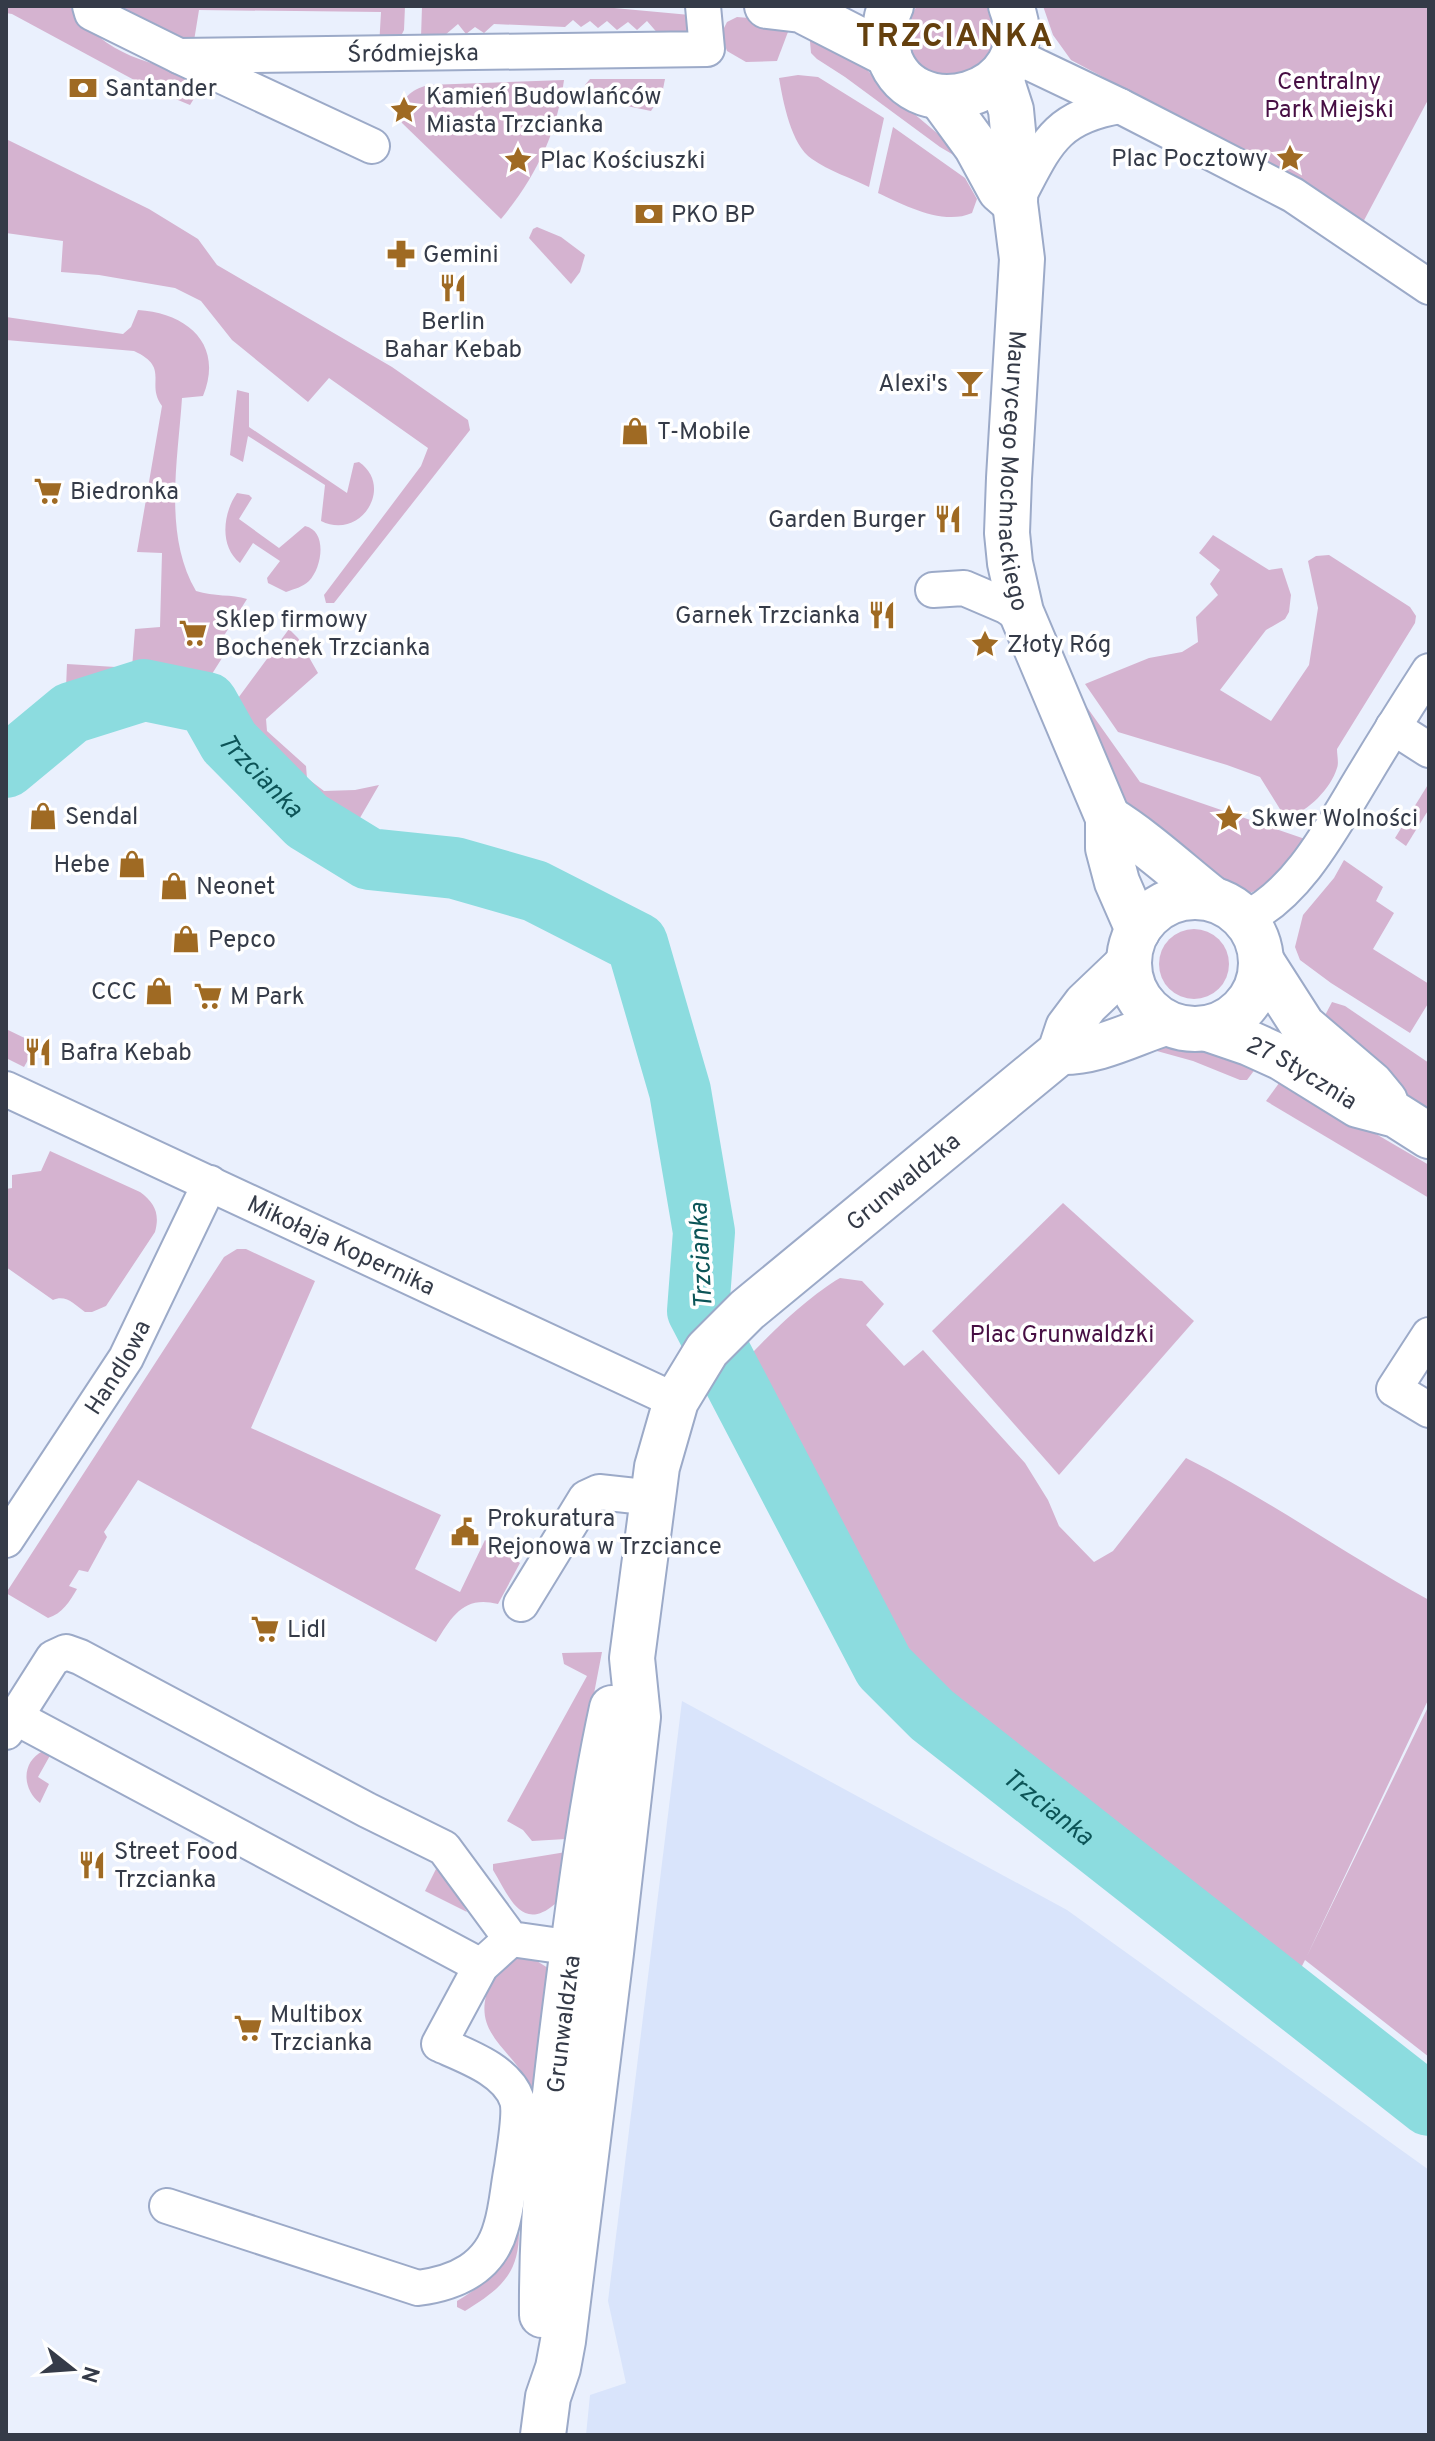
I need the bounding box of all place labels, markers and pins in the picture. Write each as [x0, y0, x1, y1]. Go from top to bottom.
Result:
bank icon: Santander [68, 73, 98, 103]
place label: Santander [105, 75, 217, 105]
place label: Kamień Budowlańców Miasta Trzcianka [426, 83, 662, 141]
place icon: Kamień Budowlańców Miasta Trzcianka [389, 95, 419, 125]
place icon: Plac Pocztowy [1275, 143, 1305, 173]
place icon: Plac Kościuszki [503, 145, 533, 175]
place label: Plac Pocztowy [1111, 145, 1268, 175]
place label: Plac Kościuszki [540, 147, 705, 177]
bank icon: PKO BP [634, 199, 664, 229]
place label: PKO BP [671, 201, 755, 231]
pharmacy icon: Gemini [386, 239, 416, 269]
place label: Gemini [423, 241, 499, 271]
restaurant icon: Berlin Bahar Kebab [438, 273, 468, 303]
place label: Berlin Bahar Kebab [384, 308, 522, 366]
bar icon: Alexi's [955, 368, 985, 398]
place label: Alexi's [878, 370, 948, 400]
shop icon: T-Mobile [620, 416, 650, 446]
place label: T-Mobile [657, 418, 751, 448]
supermarket icon: Biedronka [33, 476, 63, 506]
place label: Biedronka [70, 478, 179, 508]
restaurant icon: Garden Burger [933, 504, 963, 534]
place label: Garden Burger [768, 506, 926, 536]
restaurant icon: Garnek Trzcianka [867, 600, 897, 630]
place label: Garnek Trzcianka [675, 602, 860, 632]
place label: Sklep firmowy Bochenek Trzcianka [215, 606, 430, 664]
supermarket icon: Sklep firmowy Bochenek Trzcianka [178, 618, 208, 648]
place icon: Złoty Róg [970, 629, 1000, 659]
place label: Złoty Róg [1007, 631, 1111, 661]
shop icon: Sendal [28, 801, 58, 831]
place label: Sendal [65, 803, 138, 833]
place icon: Skwer Wolności [1214, 803, 1244, 833]
place label: Skwer Wolności [1251, 805, 1418, 835]
shop icon: Hebe [117, 849, 147, 879]
place label: Hebe [53, 851, 110, 881]
shop icon: Neonet [159, 871, 189, 901]
place label: Neonet [196, 873, 275, 903]
shop icon: Pepco [171, 924, 201, 954]
place label: Pepco [208, 926, 276, 956]
shop icon: CCC [144, 976, 174, 1006]
place label: CCC [91, 978, 137, 1008]
supermarket icon: M Park [193, 981, 223, 1011]
place label: M Park [230, 983, 304, 1013]
restaurant icon: Bafra Kebab [23, 1037, 53, 1067]
place label: Bafra Kebab [60, 1039, 192, 1069]
place label: Prokuratura Rejonowa w Trzciance [487, 1505, 722, 1563]
public building icon: Prokuratura Rejonowa w Trzciance [450, 1517, 480, 1547]
supermarket icon: Lidl [250, 1614, 280, 1644]
place label: Lidl [287, 1616, 326, 1646]
place label: Street Food Trzcianka [114, 1838, 238, 1896]
restaurant icon: Street Food Trzcianka [77, 1850, 107, 1880]
place label: Multibox Trzcianka [270, 2001, 372, 2059]
supermarket icon: Multibox Trzcianka [233, 2013, 263, 2043]

